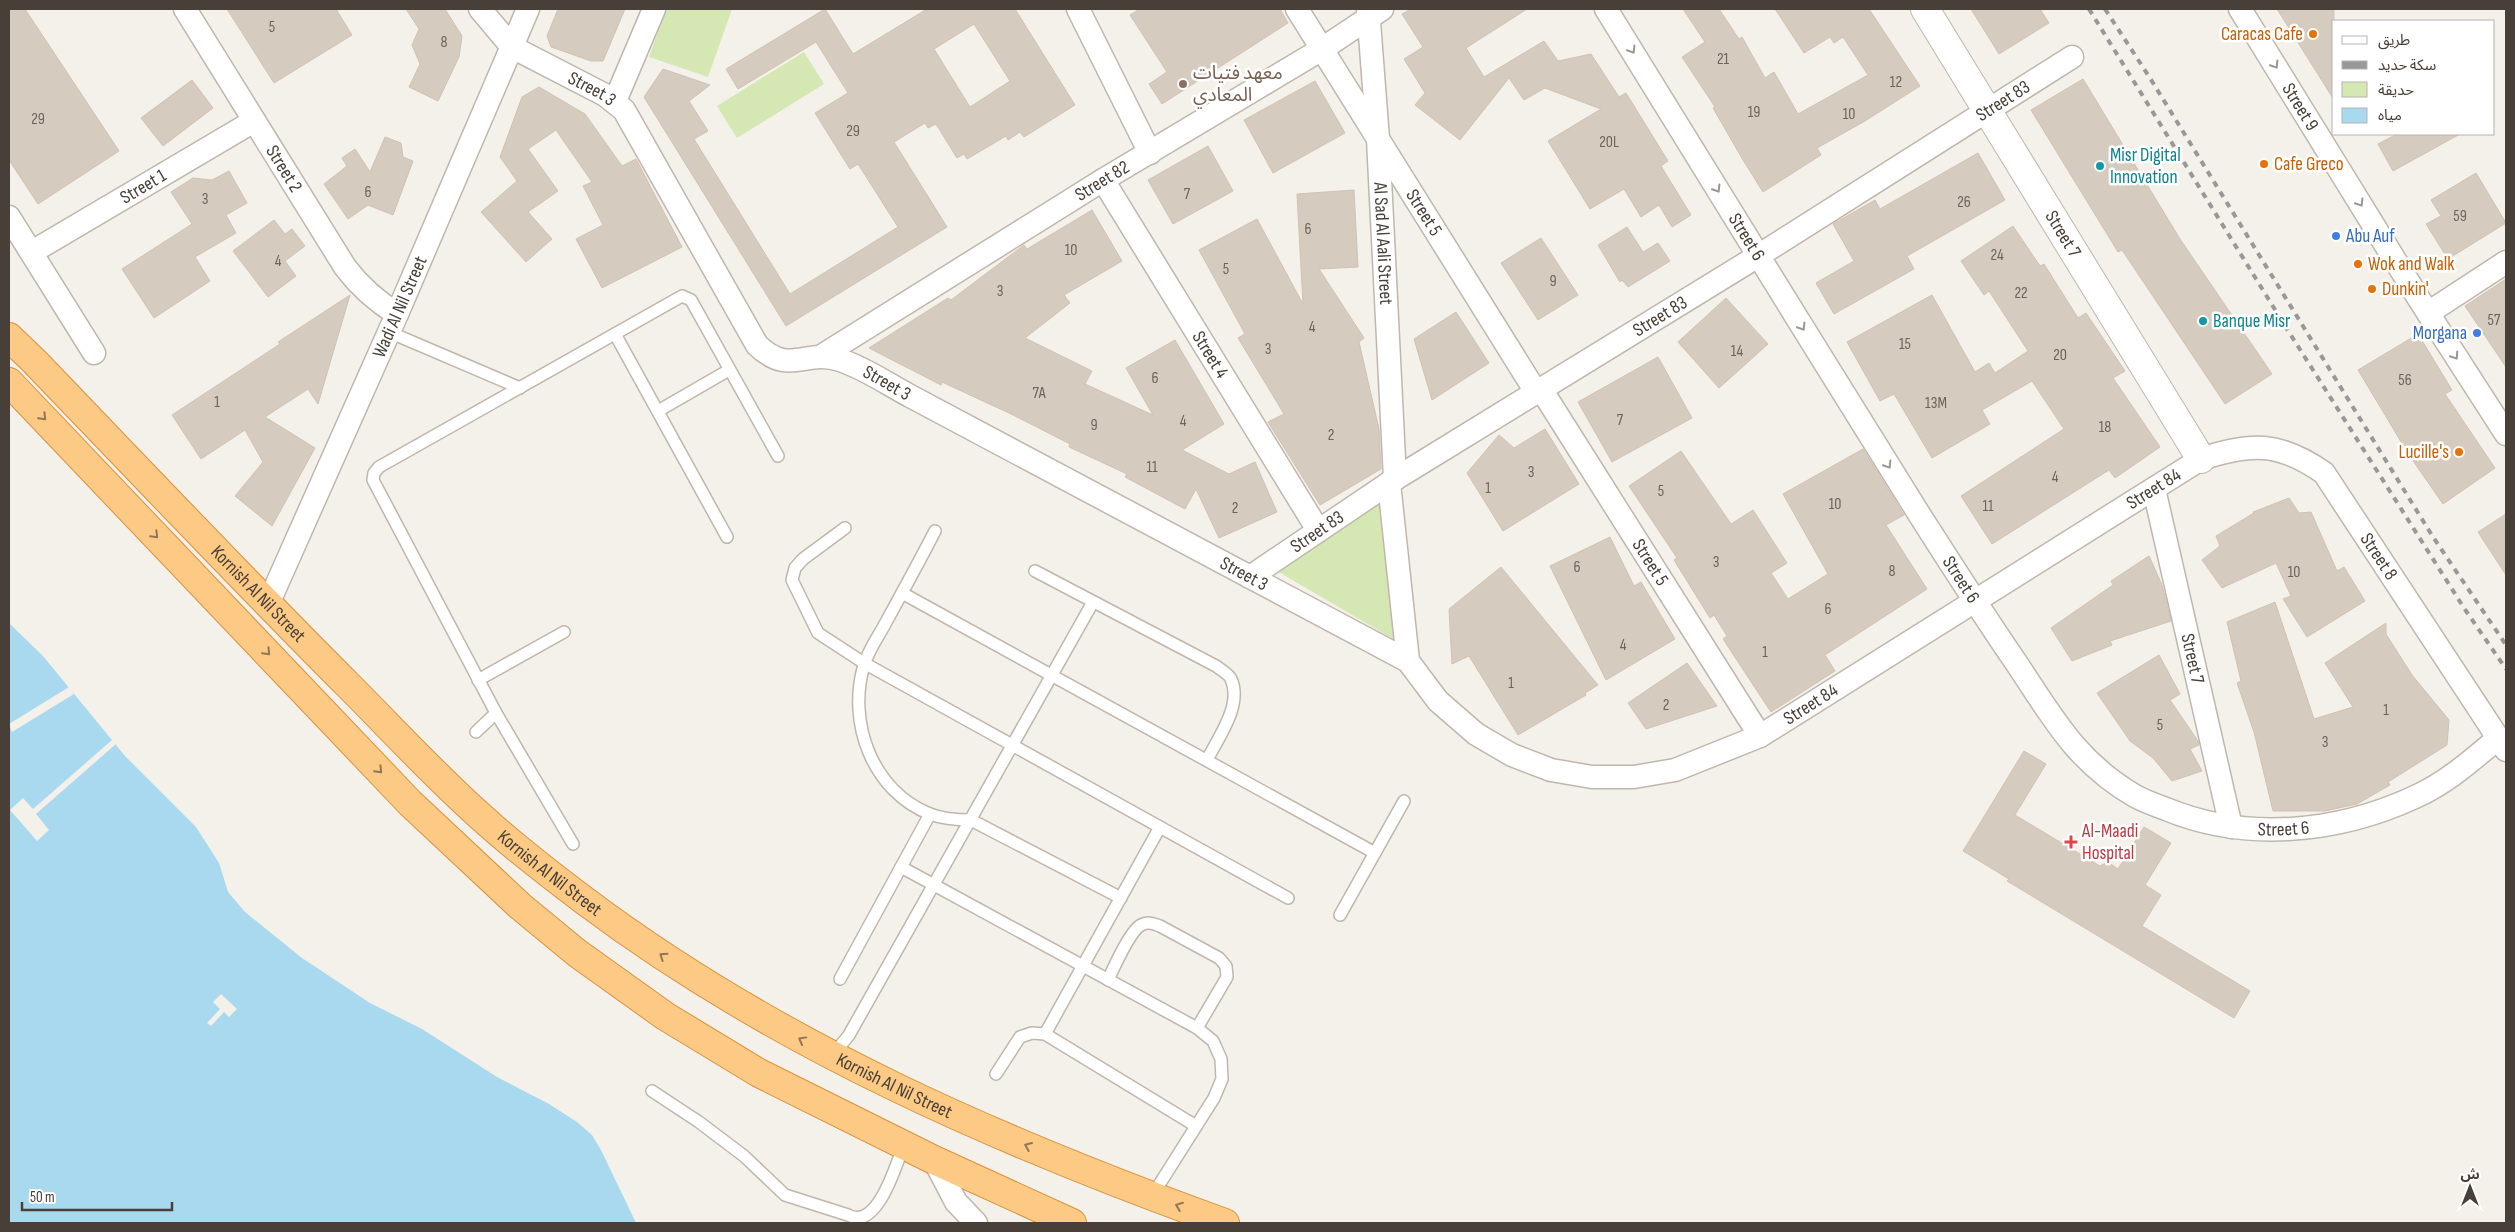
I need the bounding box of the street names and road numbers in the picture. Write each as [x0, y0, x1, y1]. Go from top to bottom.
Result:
street label: Street 3 [564, 66, 621, 111]
street label: Street 83 [1972, 75, 2034, 126]
street label: Street 9 [2277, 79, 2324, 135]
street label: Street 2 [261, 141, 307, 196]
street label: Street 82 [1071, 155, 1133, 206]
street label: Street 1 [116, 164, 171, 209]
street label: Al Sad Al Aali Street [1369, 181, 1398, 306]
street label: Street 5 [1401, 185, 1447, 240]
street label: Street 7 [2040, 206, 2086, 262]
street label: Street 6 [1723, 209, 1770, 265]
street label: Wadi Al Nil Street [368, 252, 432, 361]
street label: Street 83 [1629, 291, 1691, 342]
street label: Street 4 [1187, 327, 1233, 383]
street label: Street 3 [859, 360, 915, 406]
street label: Street 84 [2122, 463, 2185, 514]
street label: Street 83 [1286, 505, 1348, 558]
street label: Street 8 [2355, 529, 2403, 584]
street label: Street 5 [1627, 535, 1674, 590]
street label: Kornish Al Nil Street [206, 541, 311, 647]
street label: Street 3 [1216, 552, 1272, 596]
street label: Street 6 [1937, 552, 1985, 607]
street label: Street 7 [2176, 631, 2210, 686]
street label: Street 84 [1779, 678, 1842, 730]
street label: Street 6 [2257, 816, 2310, 841]
street label: Kornish Al Nil Street [493, 825, 607, 921]
street label: Kornish Al Nil Street [832, 1048, 956, 1124]

